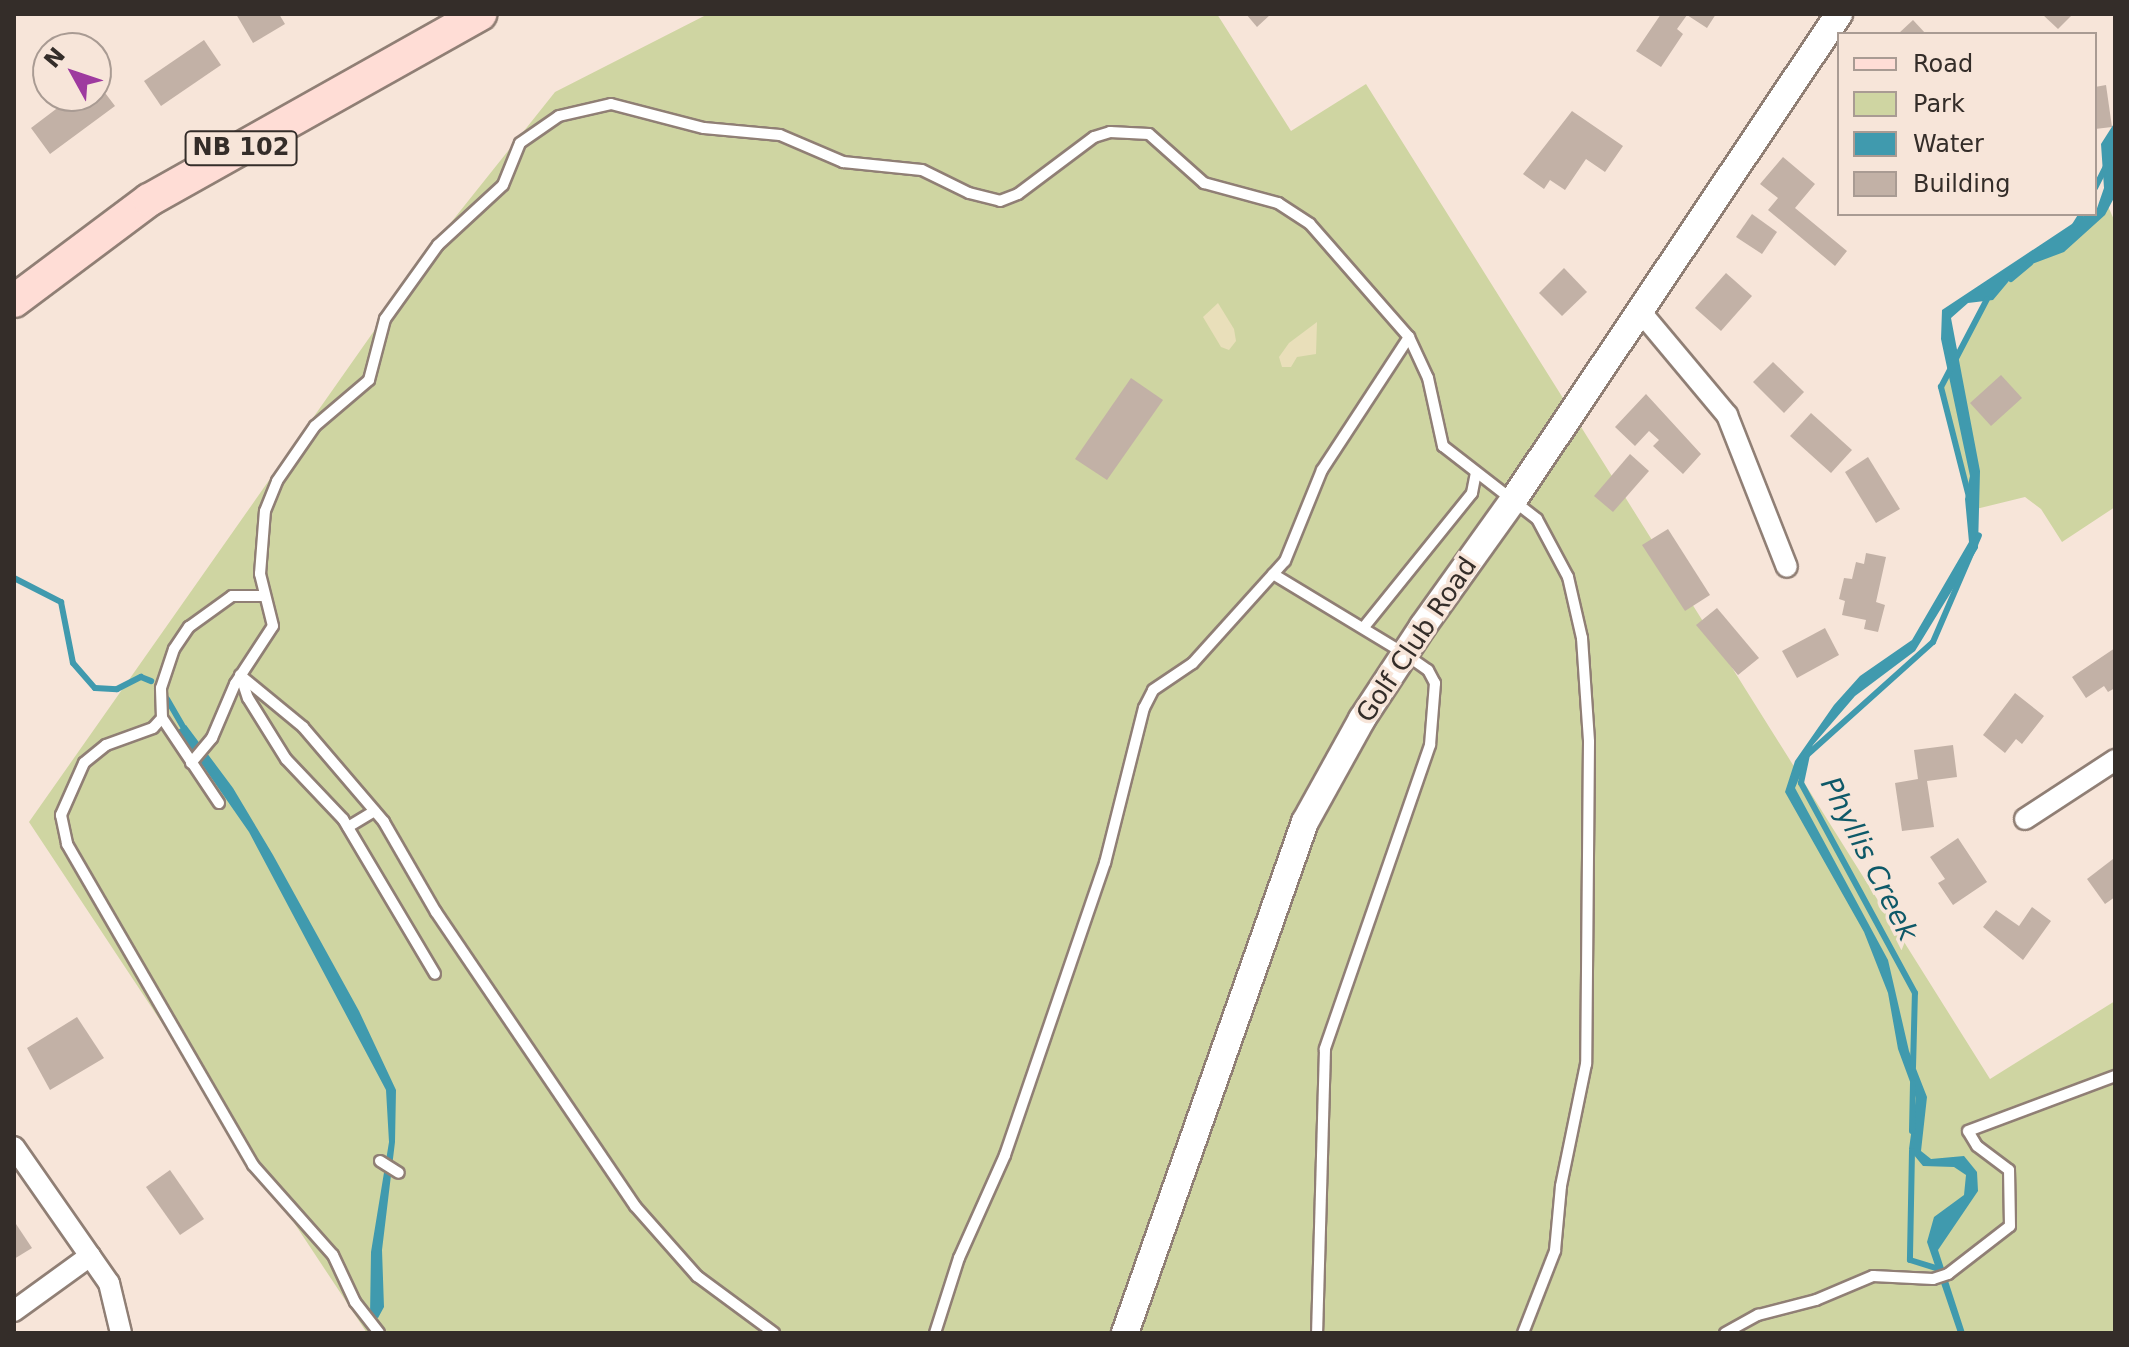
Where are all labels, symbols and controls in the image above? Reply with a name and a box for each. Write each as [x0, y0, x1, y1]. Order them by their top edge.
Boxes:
north arrow [32, 32, 112, 112]
legend [1837, 32, 2097, 216]
text: N [39, 42, 70, 73]
text: Road [1913, 50, 1973, 78]
text: Park [1913, 90, 1965, 118]
road number: NB 102 [183, 128, 299, 168]
text: Water [1913, 130, 1984, 158]
text: Building [1913, 170, 2010, 198]
street label: Golf Club Road [1350, 551, 1484, 729]
water label: Phyllis Creek [1813, 771, 1925, 947]

